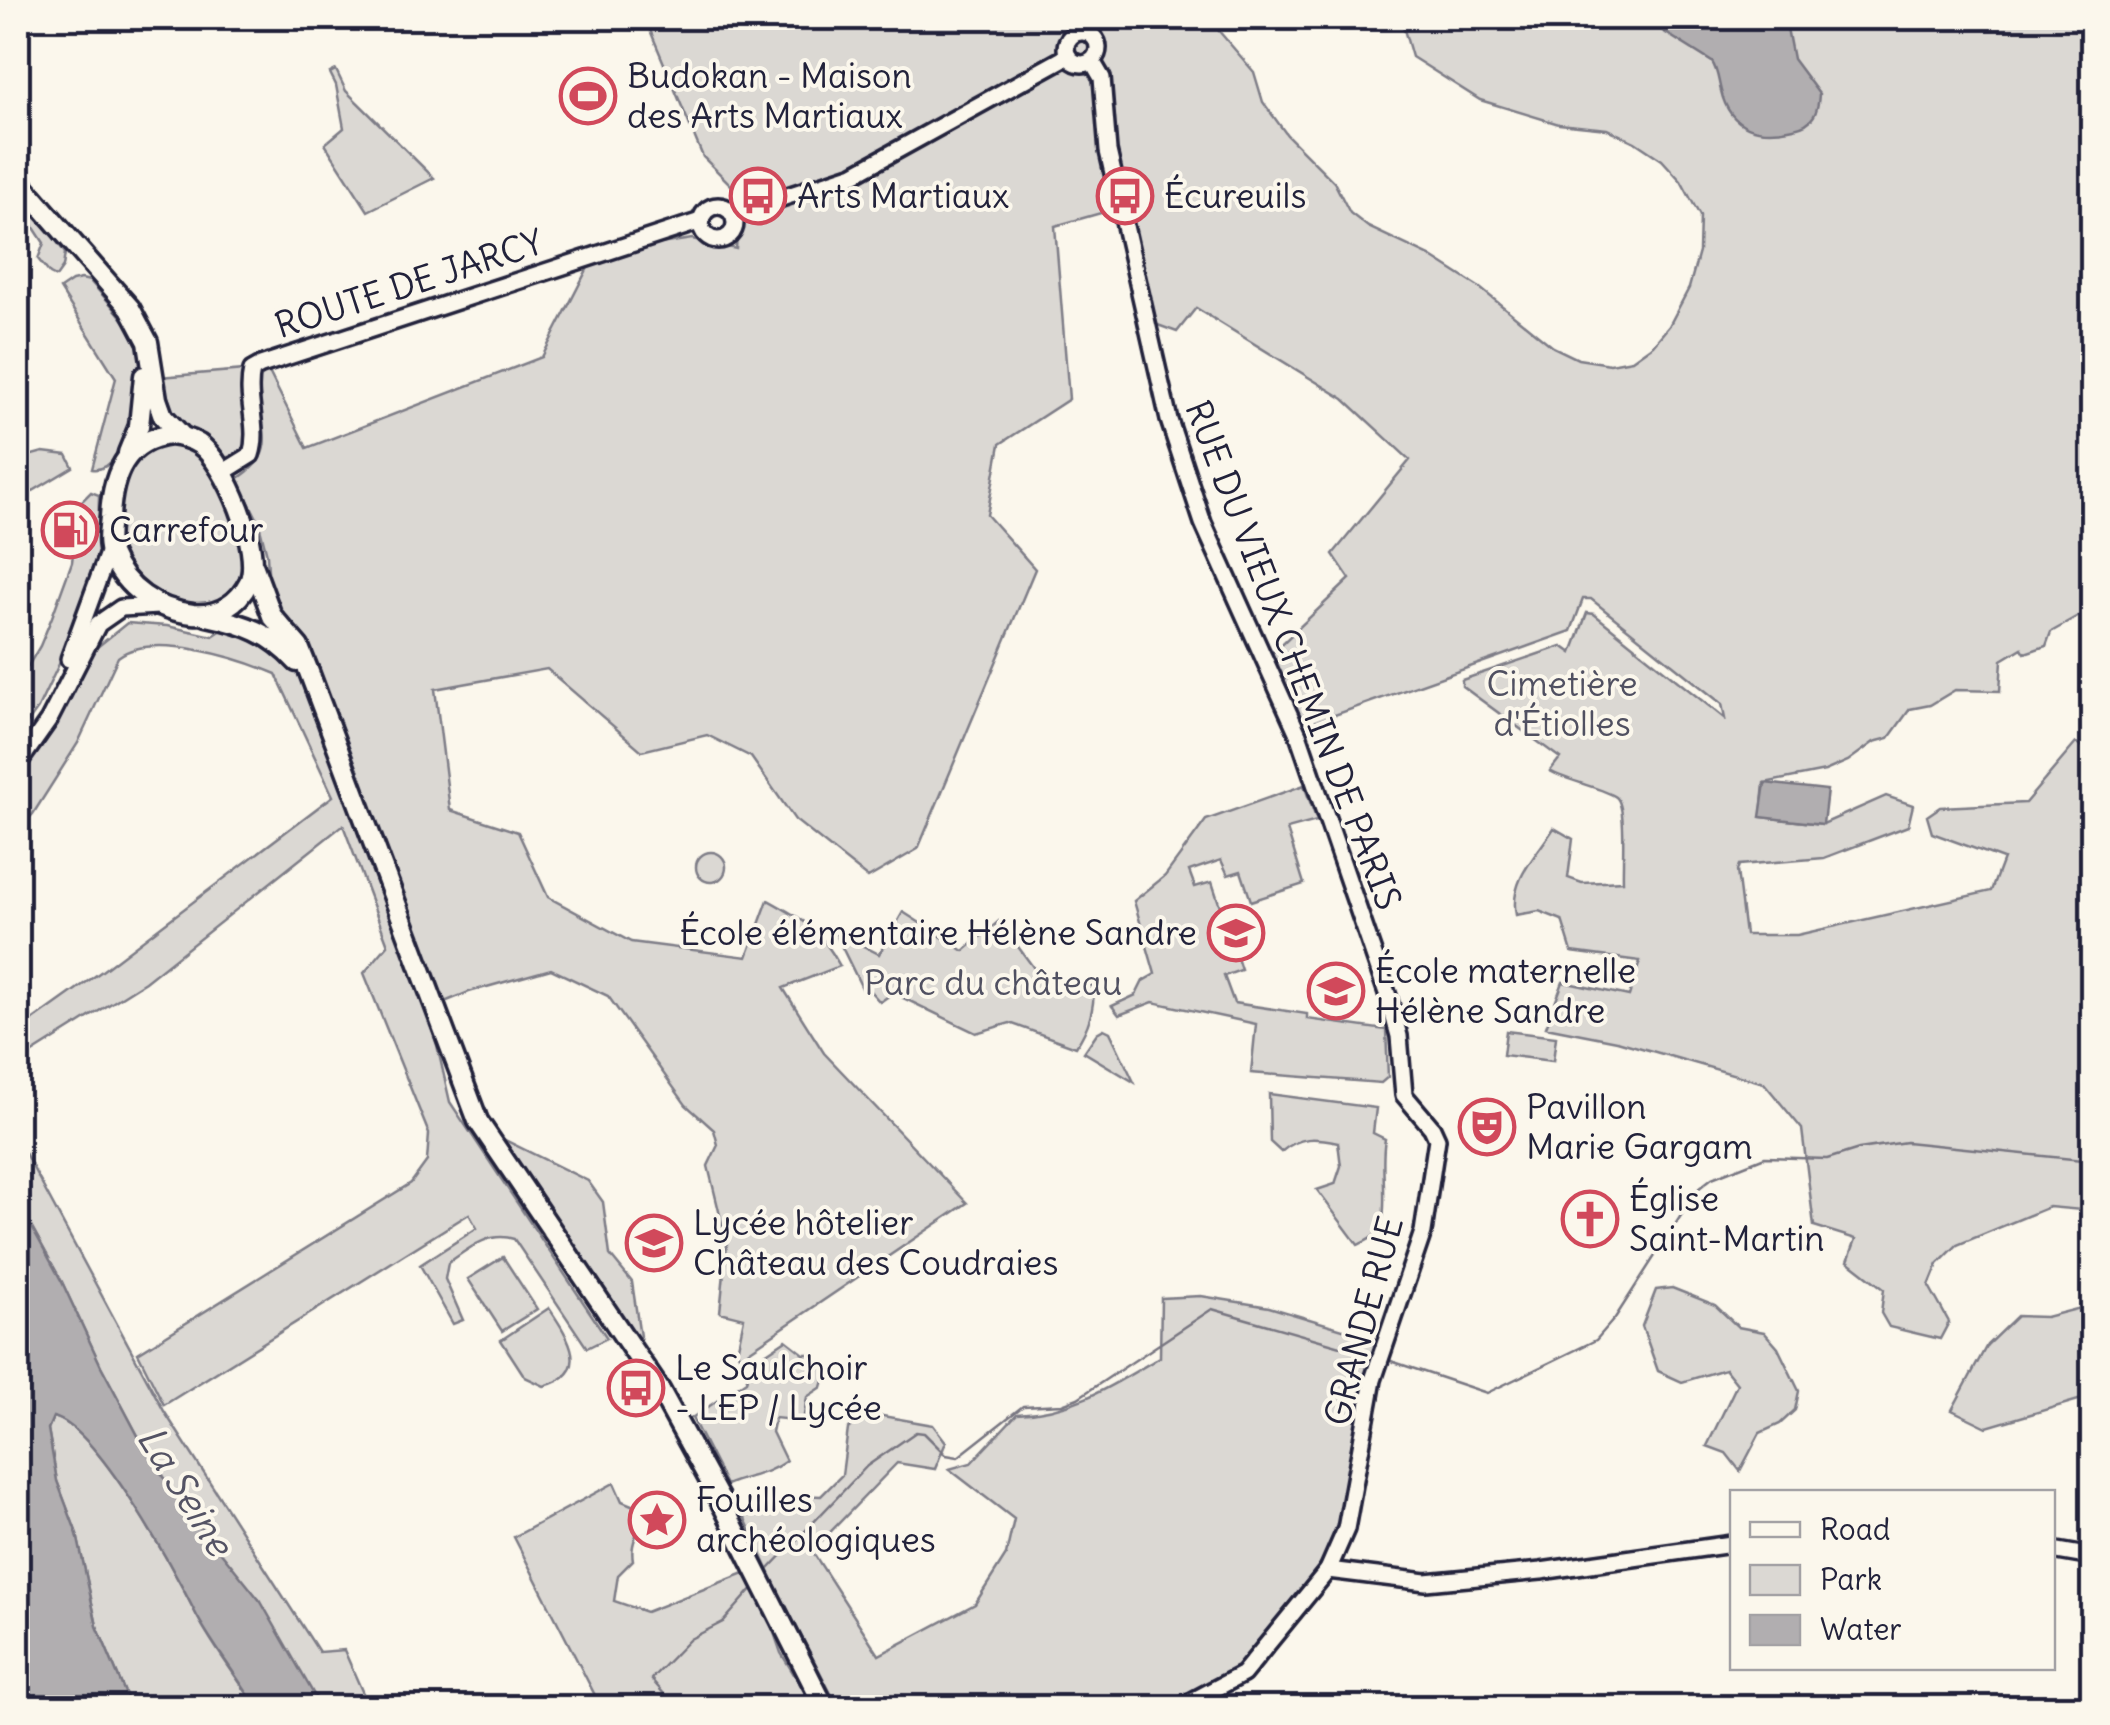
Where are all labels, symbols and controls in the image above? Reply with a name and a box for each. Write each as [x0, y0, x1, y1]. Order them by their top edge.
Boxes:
place label: Budokan - Maison des Arts Martiaux [627, 53, 912, 137]
sports icon: Budokan - Maison des Arts Martiaux [558, 66, 618, 126]
bus stop icon: Arts Martiaux [728, 166, 788, 226]
bus stop icon: Écureuils [1095, 166, 1155, 226]
place label: Arts Martiaux [797, 173, 1009, 217]
place label: Écureuils [1164, 173, 1306, 217]
street label: ROUTE DE JARCY [269, 219, 548, 347]
street label: RUE DU VIEUX CHEMIN DE PARIS [1176, 394, 1412, 915]
fuel station icon: Carrefour [40, 500, 100, 560]
place label: Carrefour [109, 507, 264, 551]
park label: Cimetière d'Étiolles [1486, 661, 1638, 745]
school or university icon: École élémentaire Hélène Sandre [1206, 903, 1266, 963]
place label: École élémentaire Hélène Sandre [679, 910, 1197, 954]
place label: École maternelle Hélène Sandre [1375, 948, 1636, 1032]
park label: Parc du château [864, 960, 1122, 1004]
school or university icon: École maternelle Hélène Sandre [1306, 961, 1366, 1021]
place label: Pavillon Marie Gargam [1526, 1084, 1753, 1168]
theatre icon: Pavillon Marie Gargam [1457, 1097, 1517, 1157]
place label: Église Saint-Martin [1629, 1176, 1825, 1260]
church icon: Église Saint-Martin [1560, 1189, 1620, 1249]
place label: Lycée hôtelier Château des Coudraies [693, 1200, 1058, 1284]
street label: GRANDE RUE [1314, 1211, 1412, 1430]
school or university icon: Lycée hôtelier Château des Coudraies [624, 1213, 684, 1273]
place label: Le Saulchoir - LEP / Lycée [675, 1345, 882, 1429]
bus stop icon: Le Saulchoir - LEP / Lycée [606, 1358, 666, 1418]
water label: La Seine [127, 1417, 245, 1566]
place label: Fouilles archéologiques [696, 1477, 936, 1561]
place icon: Fouilles archéologiques [627, 1490, 687, 1550]
legend [1730, 1490, 2055, 1670]
text: Road [1820, 1510, 1890, 1548]
text: Park [1820, 1560, 1882, 1598]
text: Water [1820, 1610, 1902, 1648]

